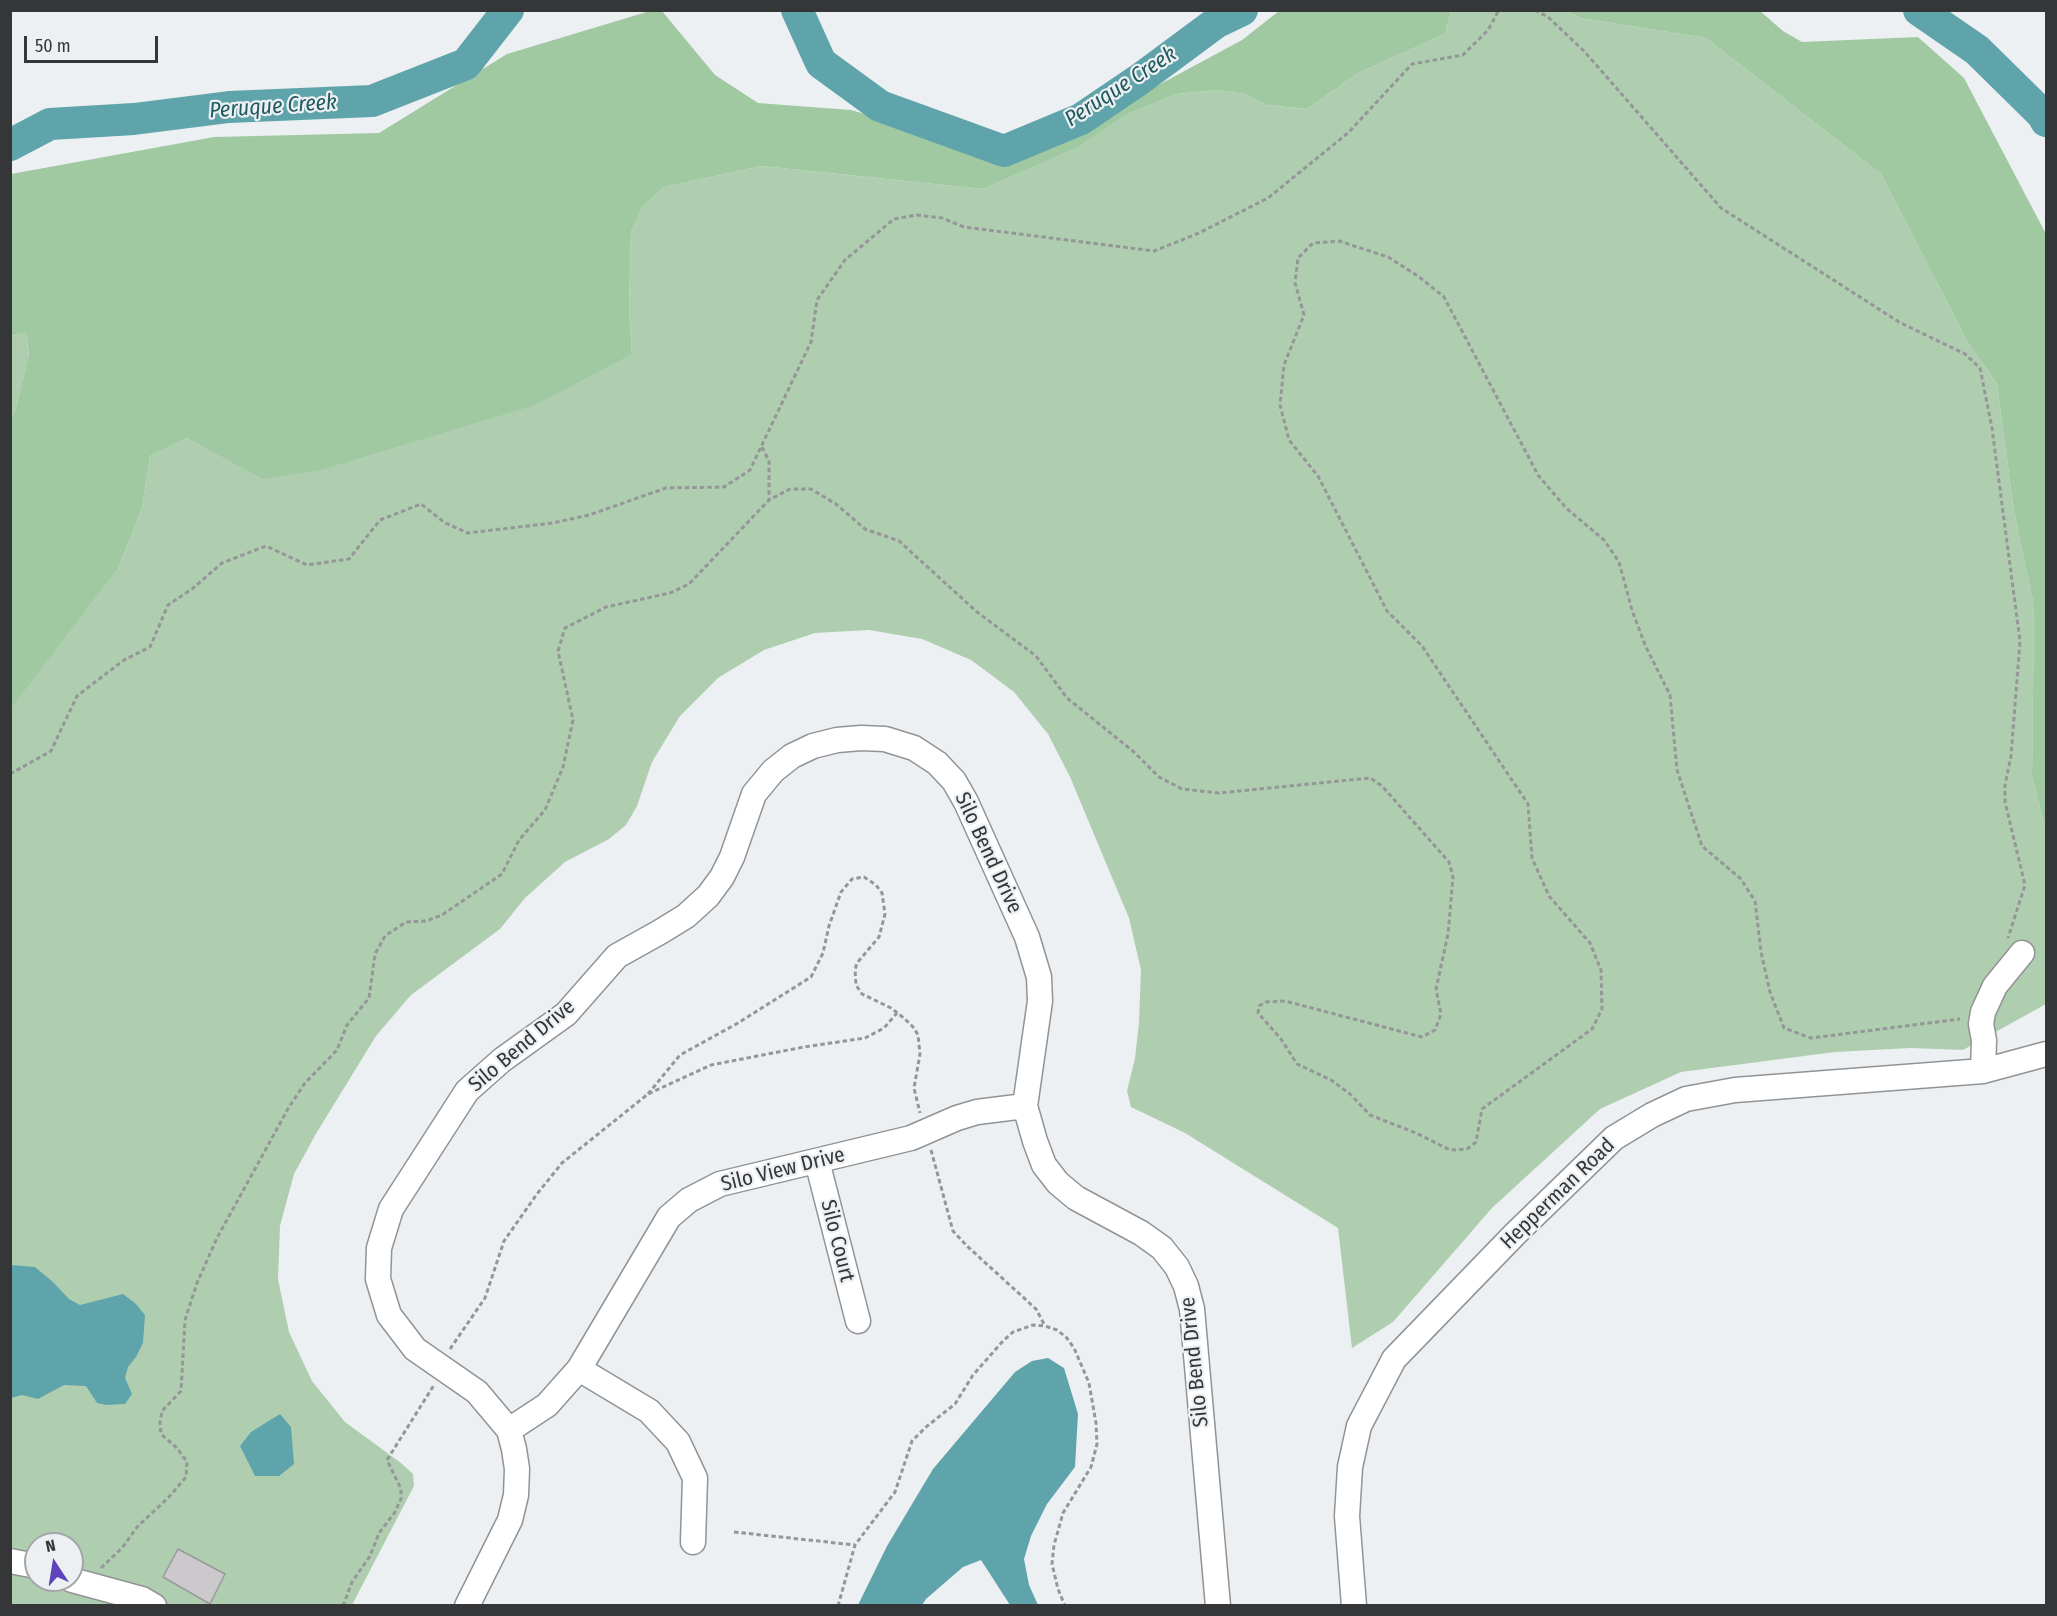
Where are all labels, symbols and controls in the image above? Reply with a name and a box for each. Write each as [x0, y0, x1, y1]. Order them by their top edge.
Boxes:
scale bar [27, 24, 160, 62]
text: 50 m [35, 35, 71, 57]
water label: Peruque Creek [1060, 41, 1182, 133]
water label: Peruque Creek [208, 89, 338, 125]
street label: Silo Bend Drive [949, 788, 1027, 918]
street label: Silo Bend Drive [464, 994, 580, 1098]
street label: Hepperman Road [1496, 1133, 1620, 1255]
street label: Silo View Drive [719, 1142, 847, 1198]
street label: Silo Court [815, 1197, 859, 1285]
street label: Silo Bend Drive [1176, 1296, 1214, 1428]
north arrow [24, 1532, 84, 1592]
text: N [44, 1536, 57, 1556]

